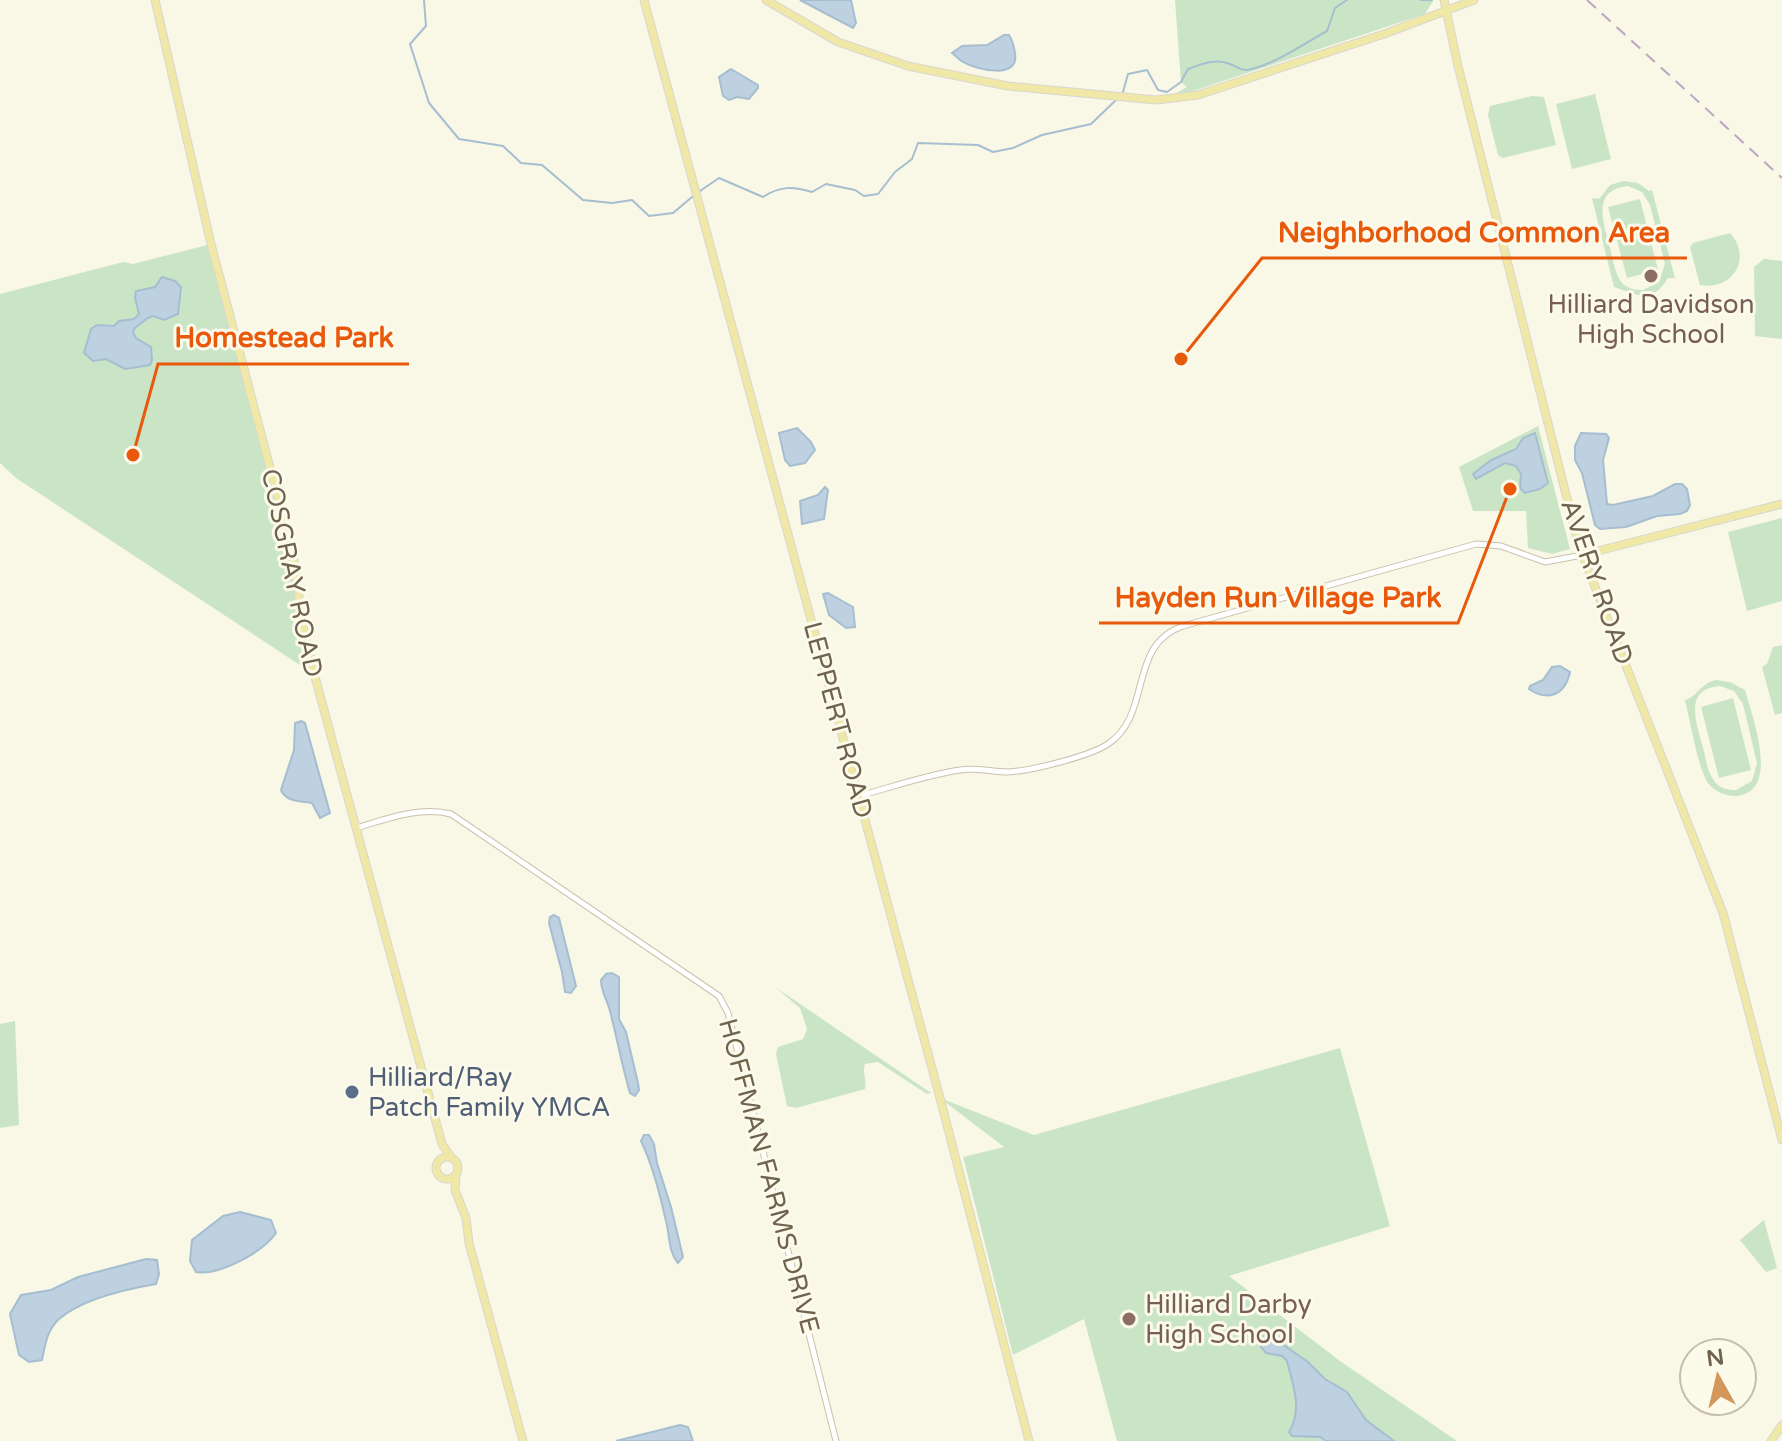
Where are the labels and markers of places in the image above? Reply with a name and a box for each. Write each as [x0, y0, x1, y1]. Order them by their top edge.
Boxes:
callout: Neighborhood Common Area [1262, 206, 1687, 258]
marker: Hilliard Davidson High School [1642, 267, 1660, 285]
place label: Hilliard Davidson High School [1547, 289, 1755, 350]
callout: Homestead Park [158, 312, 409, 364]
callout: Hayden Run Village Park [1099, 571, 1458, 623]
place label: Hilliard/Ray Patch Family YMCA [368, 1062, 610, 1123]
marker: Hilliard/Ray Patch Family YMCA [343, 1083, 361, 1101]
place label: Hilliard Darby High School [1145, 1289, 1312, 1350]
marker: Hilliard Darby High School [1120, 1310, 1138, 1328]

